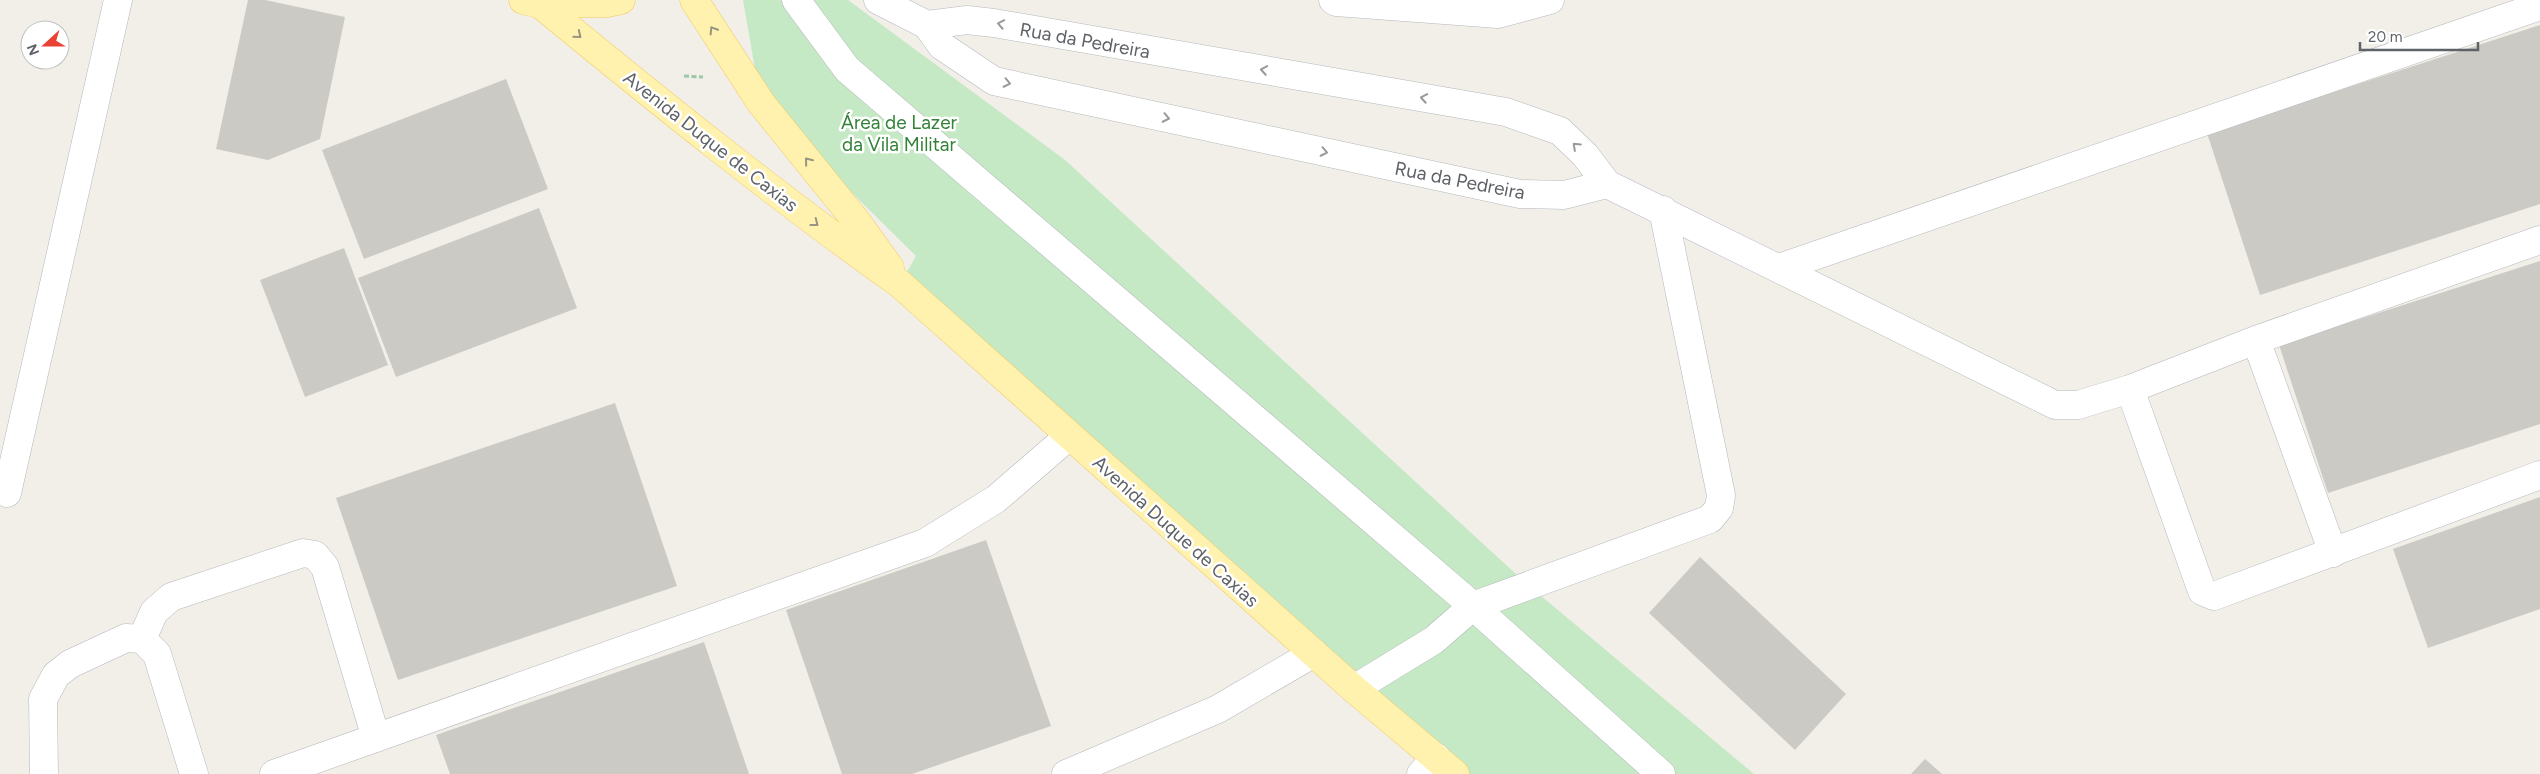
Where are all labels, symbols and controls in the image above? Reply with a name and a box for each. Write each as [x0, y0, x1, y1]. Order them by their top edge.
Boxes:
street label: Rua da Pedreira [1018, 18, 1152, 63]
north arrow [20, 20, 70, 70]
one-way arrow [996, 20, 1005, 30]
scale bar [2360, 20, 2478, 52]
one-way arrow [709, 26, 719, 35]
text: 20 m [2368, 28, 2402, 46]
one-way arrow [572, 30, 581, 38]
text: N [23, 41, 43, 58]
street label: Avenida Duque de Caxias [619, 66, 803, 217]
one-way arrow [1260, 66, 1268, 76]
one-way arrow [1002, 78, 1011, 88]
one-way arrow [1420, 93, 1429, 103]
park label: Área de Lazer da Vila Militar [841, 111, 958, 156]
one-way arrow [1161, 112, 1170, 123]
one-way arrow [1573, 143, 1582, 152]
one-way arrow [1320, 146, 1329, 157]
street label: Rua da Pedreira [1393, 157, 1527, 204]
one-way arrow [805, 158, 813, 167]
one-way arrow [810, 217, 819, 226]
street label: Avenida Duque de Caxias [1088, 451, 1263, 612]

